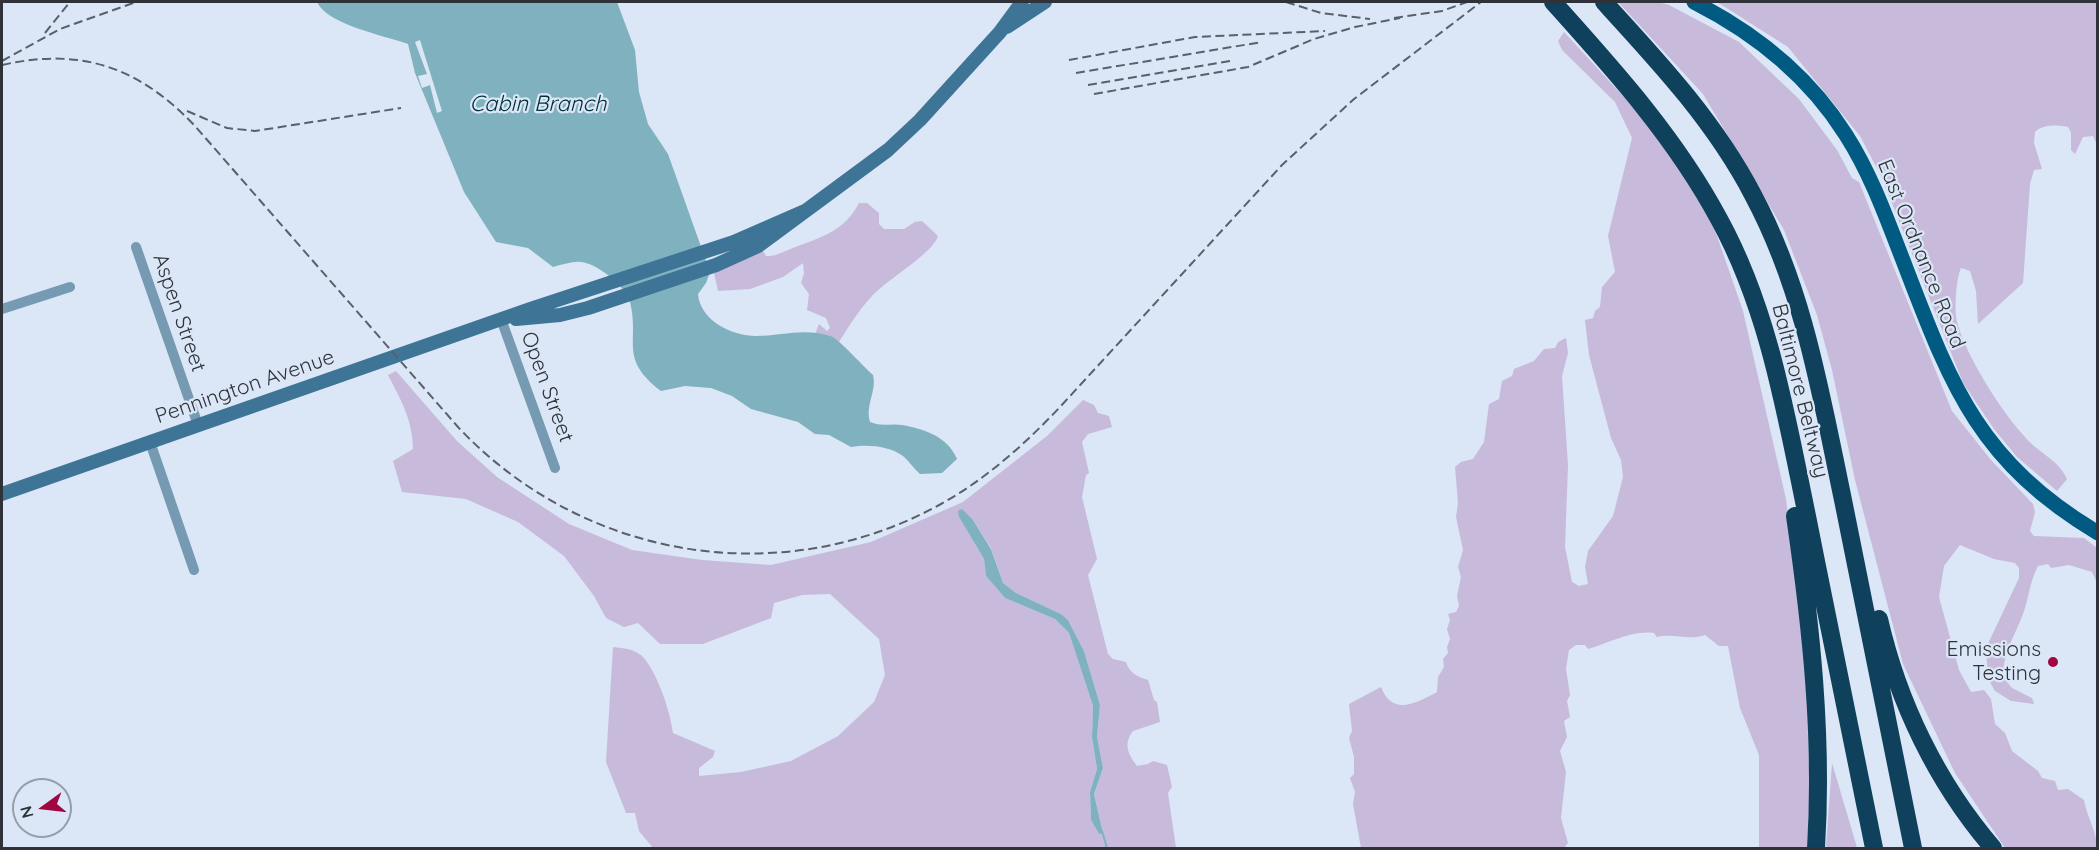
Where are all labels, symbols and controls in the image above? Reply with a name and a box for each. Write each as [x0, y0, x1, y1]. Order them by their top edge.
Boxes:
water label: Cabin Branch [470, 91, 606, 117]
street label: East Ordnance Road [1872, 156, 1970, 352]
street label: Aspen Street [147, 251, 211, 375]
street label: Baltimore Beltway [1766, 301, 1834, 481]
street label: Open Street [515, 328, 579, 446]
street label: Pennington Avenue [152, 345, 338, 429]
place label: Emissions Testing [1947, 637, 2041, 687]
marker: Emissions Testing [2046, 655, 2060, 669]
north arrow [12, 778, 72, 838]
text: N [15, 804, 38, 820]

